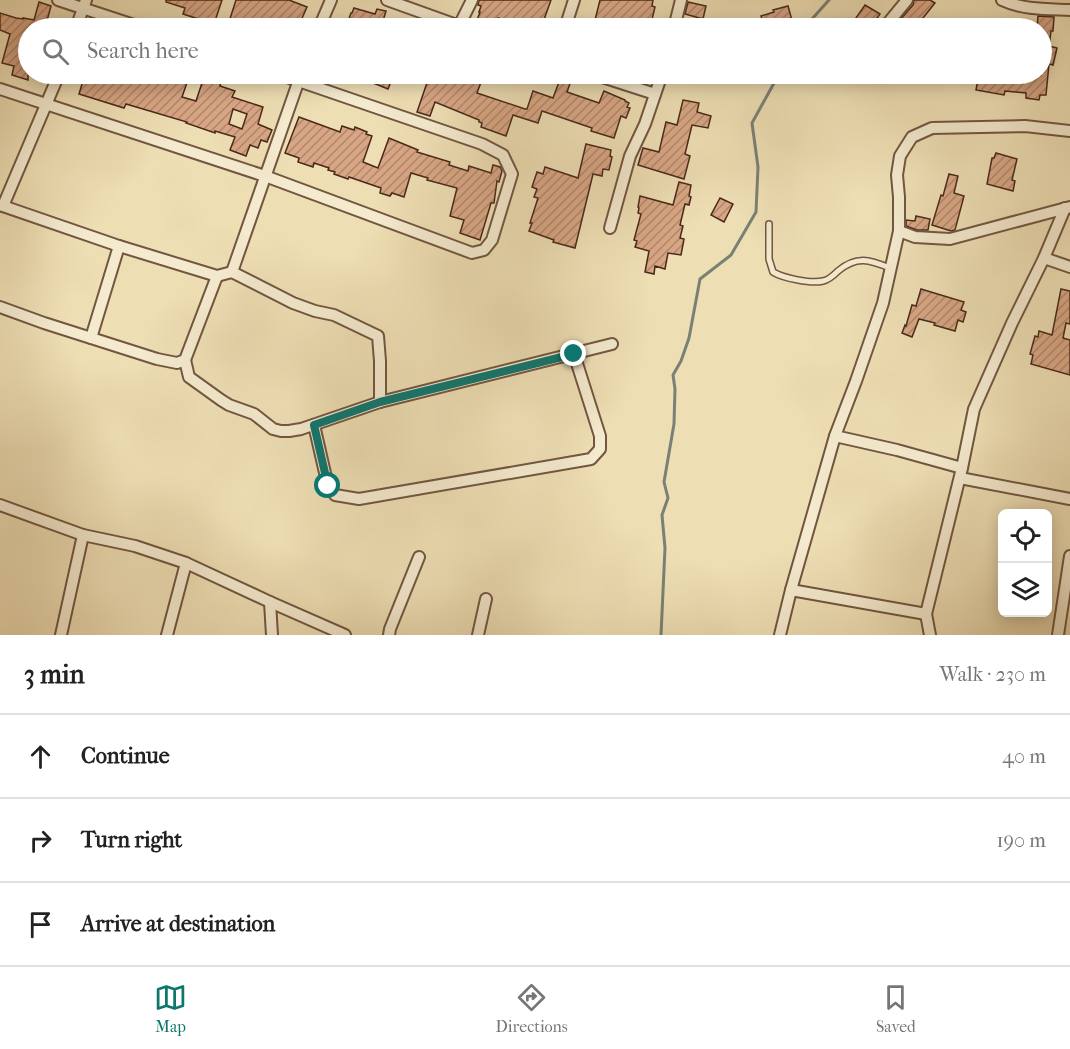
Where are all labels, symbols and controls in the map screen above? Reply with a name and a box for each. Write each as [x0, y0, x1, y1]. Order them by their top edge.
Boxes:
search box [18, 18, 1052, 84]
icon: search [39, 35, 72, 68]
text: Search here [87, 38, 199, 64]
route end [560, 340, 586, 366]
route start [314, 472, 340, 498]
map controls [998, 509, 1052, 617]
button: locate [998, 509, 1052, 563]
button: layers [998, 563, 1052, 617]
text: 3 min [24, 659, 85, 690]
text: Walk · 230 m [940, 663, 1046, 686]
icon: ahead [24, 740, 57, 773]
text: Continue [81, 743, 170, 769]
text: 40 m [1002, 745, 1046, 768]
icon: right [24, 824, 57, 857]
text: Turn right [81, 827, 182, 853]
text: 190 m [996, 829, 1046, 852]
icon: arrive [24, 908, 57, 941]
text: Arrive at destination [81, 911, 275, 937]
tab: Map [154, 981, 187, 1036]
tab: Directions [496, 981, 568, 1036]
tab: Saved [876, 981, 916, 1036]

